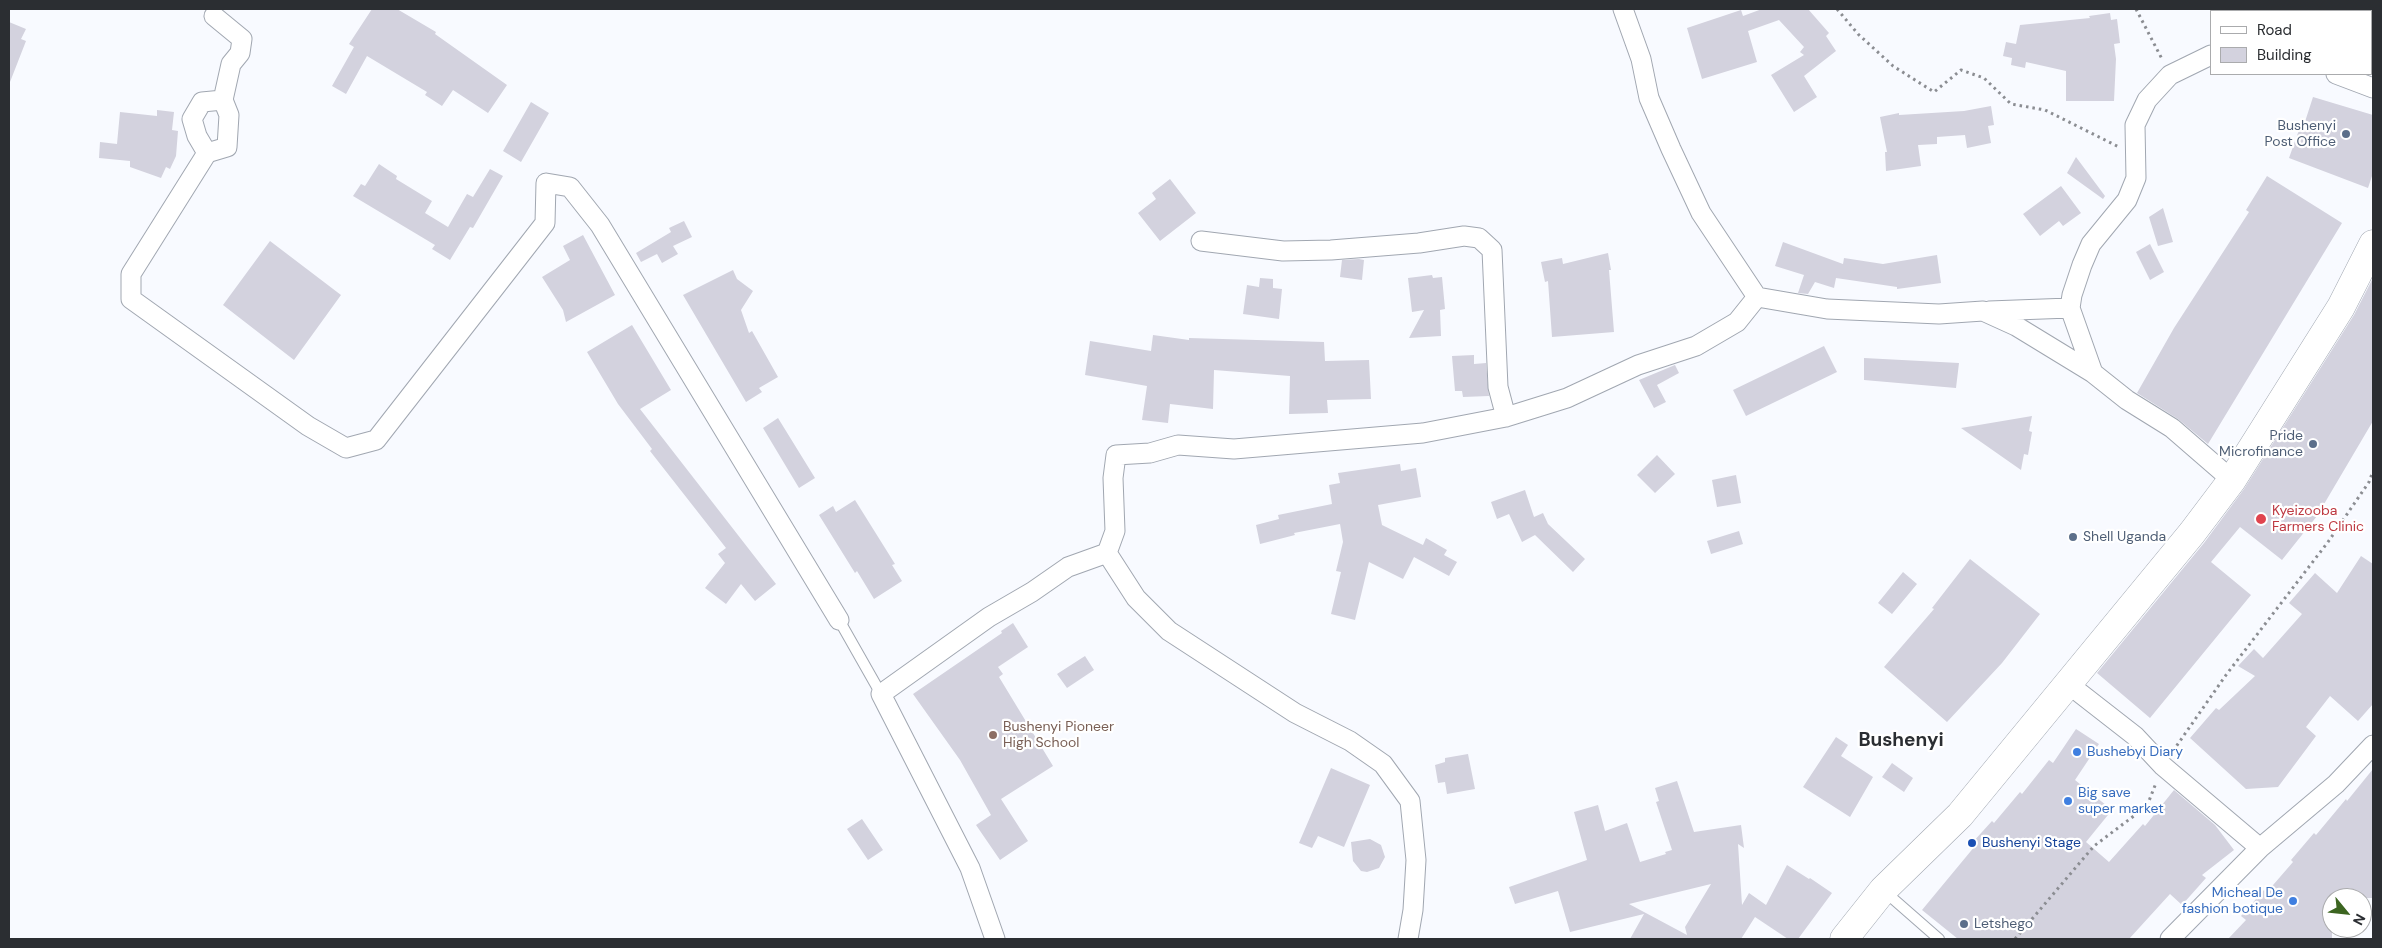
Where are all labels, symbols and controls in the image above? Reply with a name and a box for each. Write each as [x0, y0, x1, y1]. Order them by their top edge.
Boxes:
legend [2210, 10, 2372, 75]
text: Road [2257, 20, 2292, 40]
text: Building [2257, 45, 2312, 65]
place label: Bushenyi Post Office [2265, 118, 2336, 150]
marker: Bushenyi Post Office [2340, 128, 2352, 140]
place label: Pride Microfinance [2219, 428, 2303, 461]
marker: Pride Microfinance [2307, 438, 2319, 450]
place label: Kyeizooba Farmers Clinic [2272, 503, 2364, 536]
marker: Kyeizooba Farmers Clinic [2254, 512, 2268, 526]
place label: Shell Uganda [2083, 529, 2166, 545]
marker: Shell Uganda [2067, 531, 2079, 543]
place label: Bushenyi Pioneer High School [1003, 719, 1114, 752]
marker: Bushenyi Pioneer High School [987, 729, 999, 741]
district label: Bushenyi [1858, 730, 1944, 752]
place label: Bushebyi Diary [2087, 744, 2183, 760]
marker: Bushebyi Diary [2071, 746, 2083, 758]
place label: Big save super market [2078, 785, 2164, 818]
marker: Big save super market [2062, 795, 2074, 807]
place label: Bushenyi Stage [1982, 835, 2081, 851]
marker: Bushenyi Stage [1966, 837, 1978, 849]
place label: Micheal De fashion botique [2182, 885, 2283, 918]
north arrow [2322, 888, 2372, 938]
marker: Micheal De fashion botique [2287, 895, 2299, 907]
text: N [2349, 911, 2370, 928]
place label: Letshego [1974, 916, 2033, 932]
marker: Letshego [1958, 918, 1970, 930]

